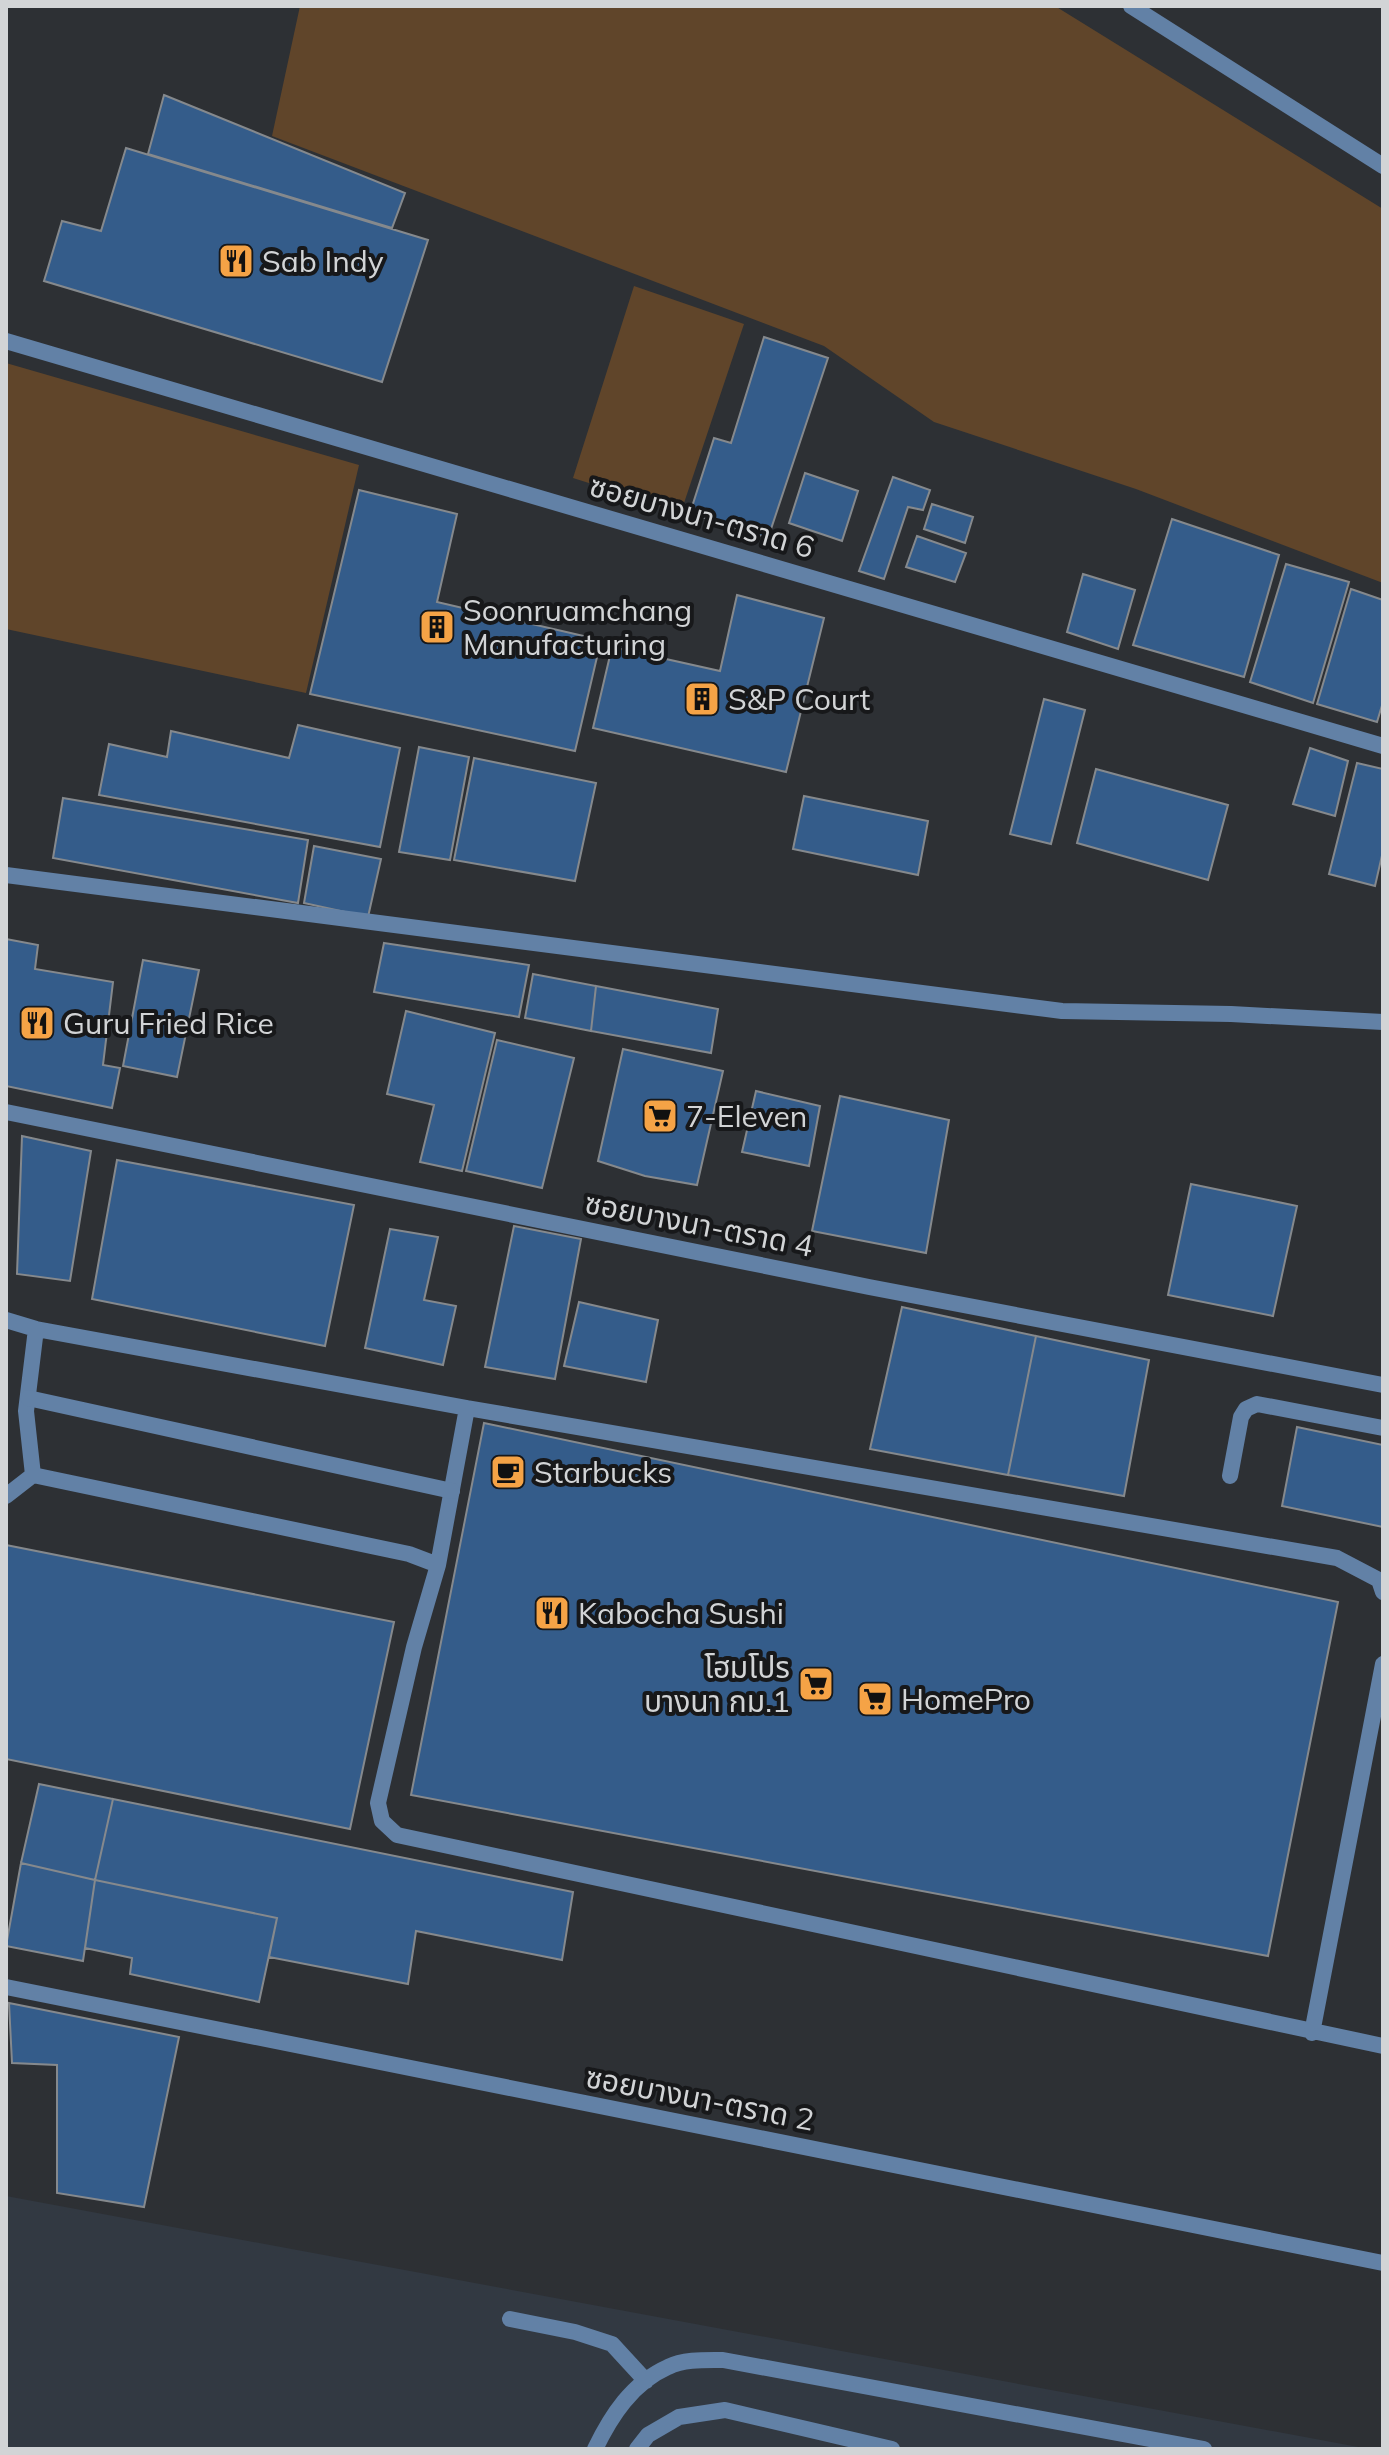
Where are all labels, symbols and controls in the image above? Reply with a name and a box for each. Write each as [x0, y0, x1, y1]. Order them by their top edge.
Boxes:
restaurant icon: Sab Indy [217, 242, 255, 280]
place label: Sab Indy [262, 242, 384, 280]
street label: ซอยบางนา-ตราด 6 [585, 466, 819, 566]
place label: Soonruamchang Manufacturing [463, 591, 692, 663]
building icon: Soonruamchang Manufacturing [418, 608, 456, 646]
building icon: S&P Court [683, 680, 721, 718]
place label: S&P Court [728, 680, 870, 718]
restaurant icon: Guru Fried Rice [18, 1004, 56, 1042]
place label: Guru Fried Rice [63, 1004, 274, 1042]
supermarket icon: 7-Eleven [641, 1097, 679, 1135]
place label: 7-Eleven [686, 1097, 807, 1135]
street label: ซอยบางนา-ตราด 4 [582, 1183, 816, 1265]
cafe icon: Starbucks [489, 1453, 527, 1491]
place label: Starbucks [534, 1453, 672, 1491]
restaurant icon: Kabocha Sushi [533, 1594, 571, 1632]
place label: Kabocha Sushi [578, 1594, 784, 1632]
place label: โฮมโปร บางนา กม.1 [644, 1648, 790, 1720]
supermarket icon: โฮมโปร บางนา กม.1 [797, 1665, 835, 1703]
supermarket icon: HomePro [856, 1680, 894, 1718]
place label: HomePro [901, 1680, 1031, 1718]
street label: ซอยบางนา-ตราด 2 [583, 2057, 817, 2139]

